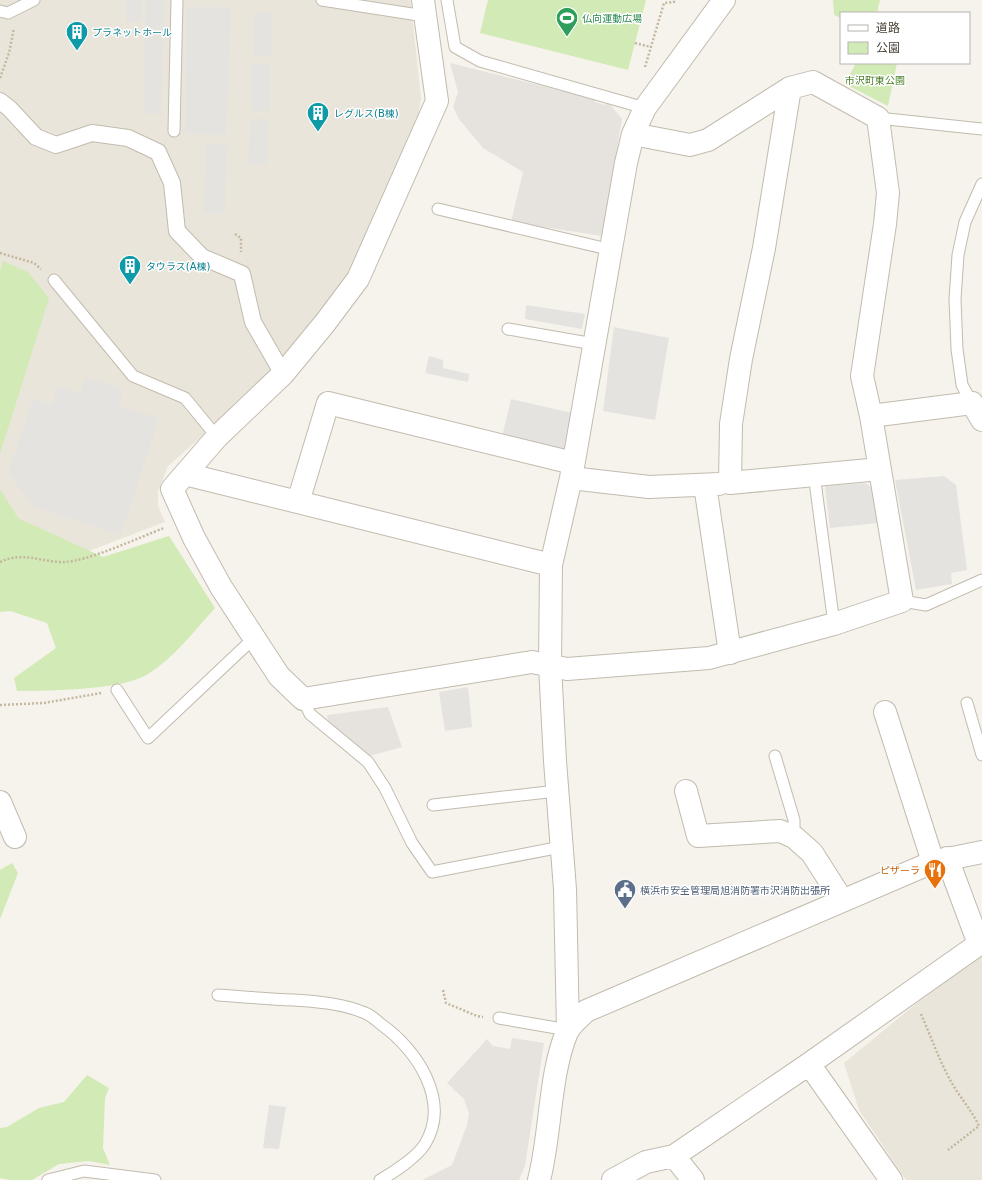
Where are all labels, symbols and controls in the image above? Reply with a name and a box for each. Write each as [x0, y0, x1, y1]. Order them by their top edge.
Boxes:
sports icon: 仏向運動広場 [554, 5, 580, 38]
legend [840, 12, 970, 64]
place label: 仏向運動広場 [582, 13, 642, 24]
building icon: プラネットホール [64, 19, 90, 52]
text: 道路 [876, 21, 900, 35]
place label: プラネットホール [92, 27, 172, 38]
text: 公園 [876, 41, 900, 55]
park label: 市沢町東公園 [845, 75, 905, 86]
building icon: レグルス(B棟) [305, 100, 331, 133]
place label: レグルス(B棟) [334, 108, 399, 119]
building icon: タウラス(A棟) [117, 253, 143, 286]
place label: タウラス(A棟) [146, 261, 211, 272]
restaurant icon: ピザーラ [922, 857, 948, 890]
place label: ピザーラ [880, 865, 920, 876]
public building icon: 横浜市安全管理局旭消防署市沢消防出張所 [612, 877, 638, 910]
place label: 横浜市安全管理局旭消防署市沢消防出張所 [640, 885, 830, 896]

